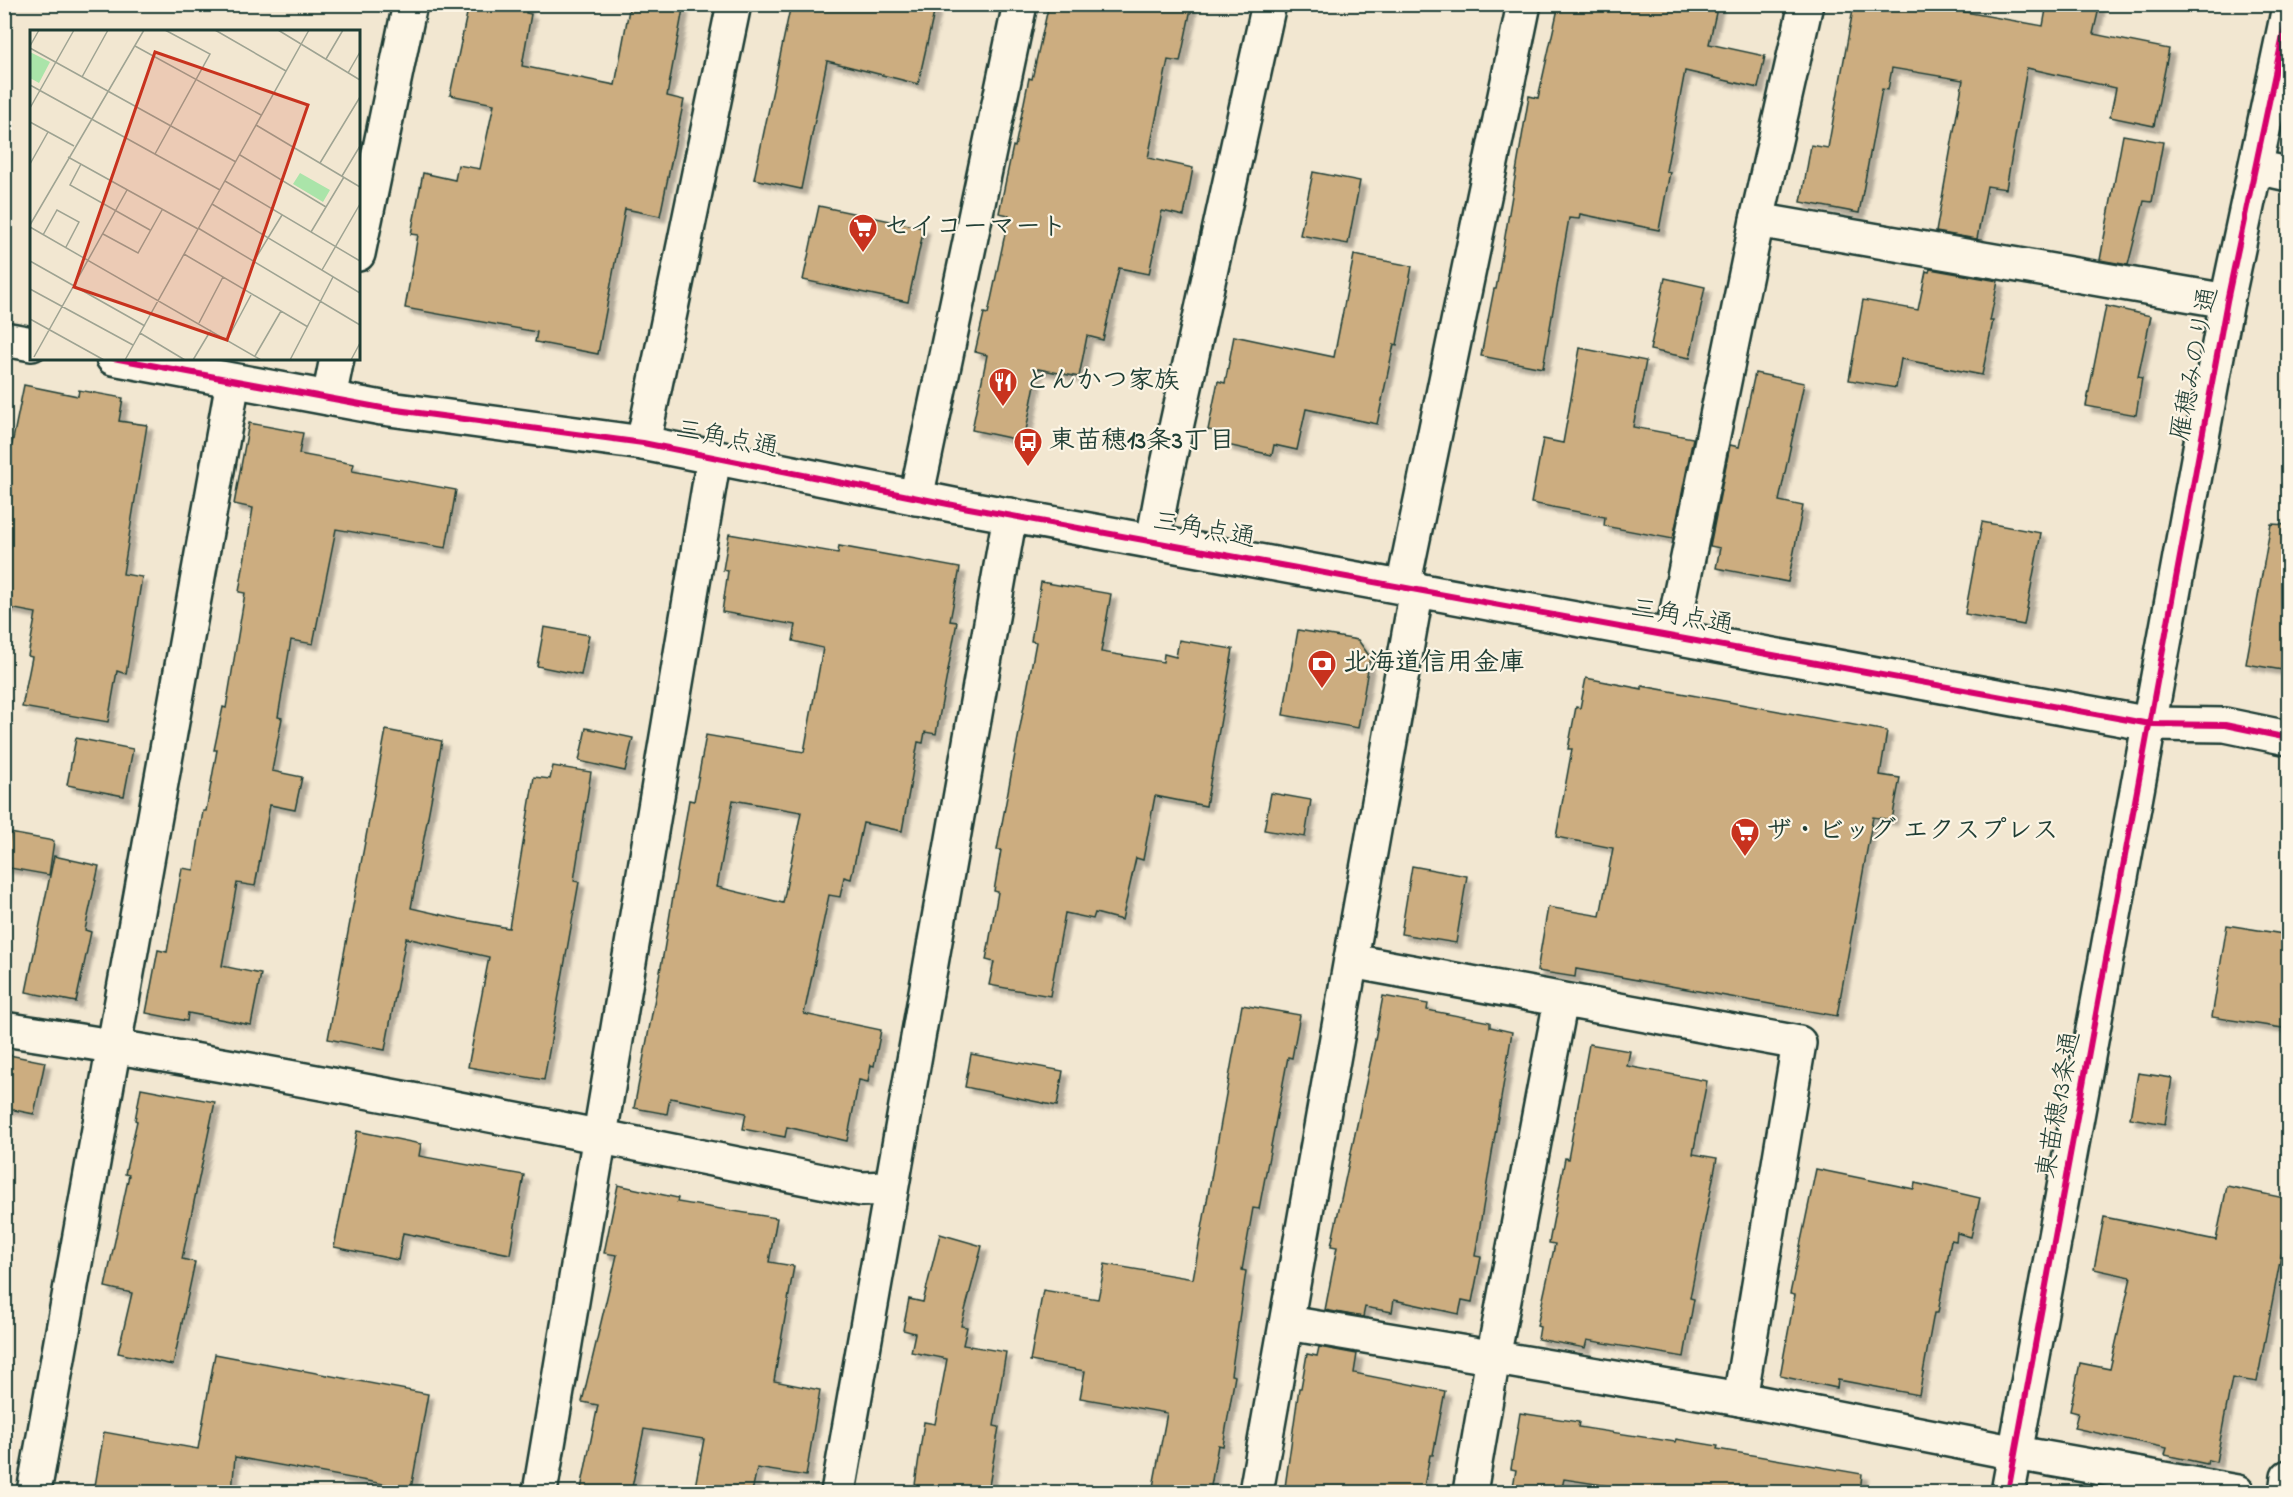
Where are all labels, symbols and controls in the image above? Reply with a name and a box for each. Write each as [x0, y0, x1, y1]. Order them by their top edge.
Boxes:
inset map [30, 30, 360, 360]
place label: セイコーマート [884, 209, 1067, 247]
supermarket icon: セイコーマート [847, 212, 879, 254]
street label: 雁穂みのり通 [2162, 284, 2230, 444]
place label: とんかつ家族 [1024, 363, 1180, 401]
restaurant icon: とんかつ家族 [987, 366, 1019, 408]
street label: 三角点通 [672, 411, 782, 469]
place label: 東苗穂13条3丁目 [1049, 423, 1235, 461]
bus stop icon: 東苗穂13条3丁目 [1012, 426, 1044, 468]
street label: 三角点通 [1149, 503, 1259, 559]
street label: 三角点通 [1627, 590, 1737, 646]
place label: 北海道信用金庫 [1343, 645, 1525, 683]
bank icon: 北海道信用金庫 [1306, 648, 1338, 690]
place label: ザ・ビッグ エクスプレス [1766, 813, 2059, 851]
supermarket icon: ザ・ビッグ エクスプレス [1729, 816, 1761, 858]
street label: 東苗穂13条通 [2028, 1028, 2092, 1182]

